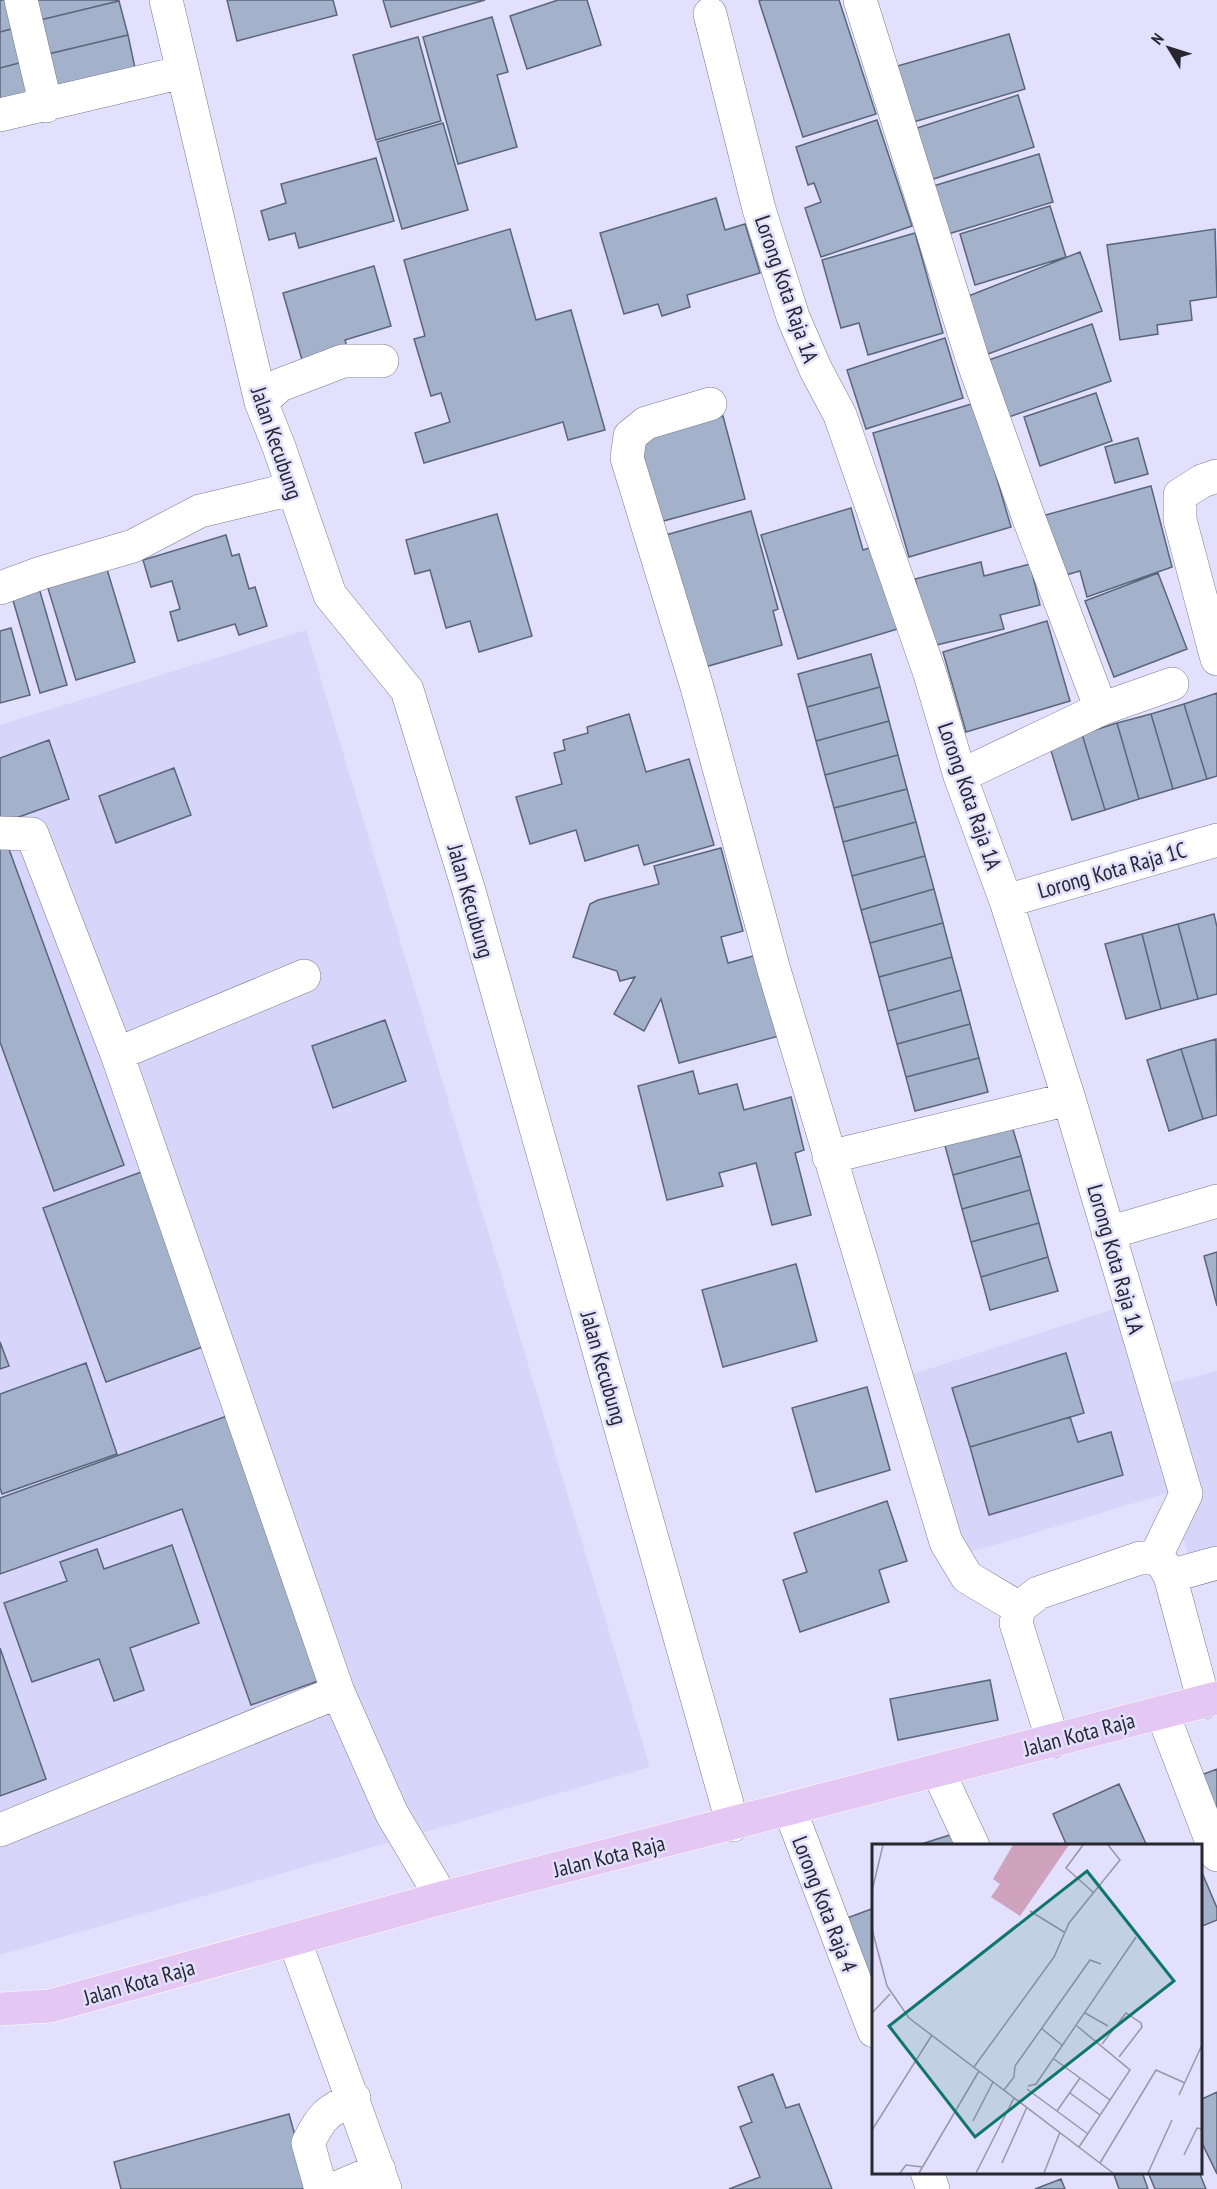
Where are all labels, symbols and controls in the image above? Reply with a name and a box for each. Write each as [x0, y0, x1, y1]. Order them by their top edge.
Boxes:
north arrow [1139, 18, 1199, 78]
text: N [1147, 29, 1168, 48]
street label: Lorong Kota Raja 1A [749, 212, 825, 367]
street label: Jalan Kecubung [244, 382, 309, 503]
street label: Lorong Kota Raja 1A [932, 719, 1008, 874]
street label: Lorong Kota Raja 1C [1034, 835, 1190, 905]
street label: Jalan Kecubung [441, 840, 501, 961]
street label: Lorong Kota Raja 1A [1081, 1181, 1151, 1337]
street label: Jalan Kecubung [574, 1307, 634, 1428]
street label: Jalan Kota Raja [1019, 1706, 1138, 1763]
street label: Jalan Kota Raja [549, 1829, 668, 1884]
street label: Lorong Kota Raja 4 [786, 1832, 864, 1976]
inset map [872, 1844, 1202, 2174]
street label: Jalan Kota Raja [79, 1953, 198, 2011]

